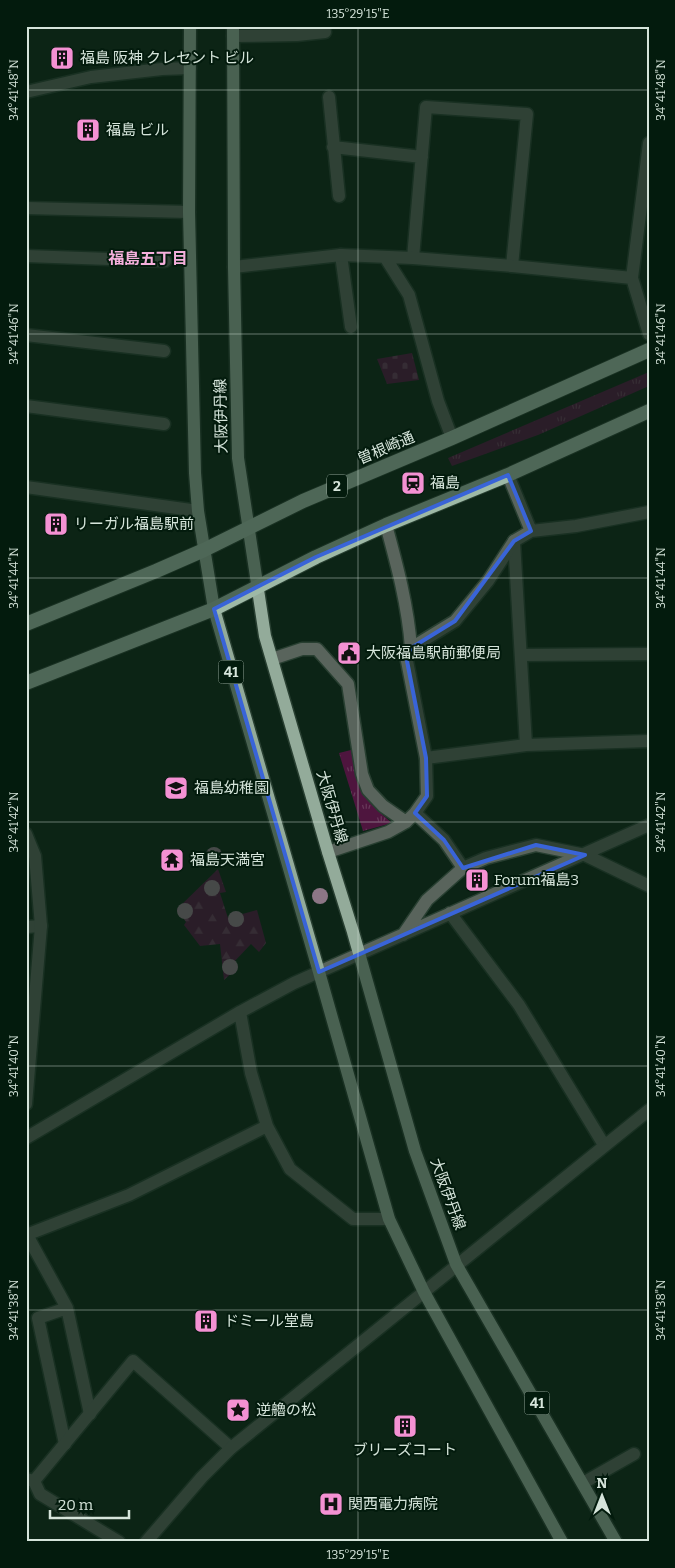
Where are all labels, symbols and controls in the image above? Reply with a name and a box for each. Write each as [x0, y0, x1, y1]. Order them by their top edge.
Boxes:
text: 135°29'15"E [327, 7, 389, 21]
building icon: 福島 阪神 クレセント ビル [49, 45, 75, 71]
place label: 福島 阪神 クレセント ビル [80, 49, 254, 67]
text: 34°41'48"N [7, 59, 21, 121]
text: 34°41'48"N [654, 59, 668, 121]
building icon: 福島 ビル [75, 117, 101, 143]
place label: 福島 ビル [106, 121, 169, 139]
district label: 福島五丁目 [108, 249, 188, 268]
text: 34°41'46"N [7, 303, 21, 365]
text: 34°41'46"N [654, 303, 668, 365]
street label: 大阪伊丹線 [211, 378, 231, 454]
street label: 曽根崎通 [355, 428, 417, 468]
station icon: 福島 [400, 470, 426, 496]
road number: 2 [327, 474, 347, 498]
place label: 福島 [430, 474, 460, 492]
building icon: リーガル福島駅前 [43, 511, 69, 537]
place label: リーガル福島駅前 [74, 515, 194, 533]
text: 34°41'44"N [7, 547, 21, 609]
text: 34°41'44"N [654, 547, 668, 609]
public building icon: 大阪福島駅前郵便局 [336, 640, 362, 666]
place label: 大阪福島駅前郵便局 [366, 644, 501, 662]
road number: 41 [218, 660, 244, 684]
street label: 大阪伊丹線 [313, 768, 351, 846]
school or university icon: 福島幼稚園 [163, 775, 189, 801]
place label: 福島幼稚園 [194, 779, 269, 797]
text: 34°41'42"N [7, 791, 21, 853]
text: 34°41'42"N [654, 791, 668, 853]
temple icon: 福島天満宮 [159, 847, 185, 873]
place label: 福島天満宮 [190, 851, 265, 869]
building icon: Forum福島3 [464, 867, 490, 893]
place label: Forum福島3 [494, 871, 579, 889]
text: 34°41'40"N [7, 1034, 21, 1097]
text: 34°41'40"N [654, 1034, 668, 1097]
street label: 大阪伊丹線 [427, 1156, 469, 1232]
text: 34°41'38"N [7, 1279, 21, 1341]
text: 34°41'38"N [654, 1279, 668, 1341]
building icon: ドミール堂島 [193, 1308, 219, 1334]
place label: ドミール堂島 [224, 1312, 314, 1330]
road number: 41 [524, 1392, 550, 1415]
place icon: 逆艪の松 [225, 1397, 251, 1423]
place label: 逆艪の松 [256, 1401, 316, 1419]
building icon: ブリーズコート [392, 1413, 418, 1439]
place label: ブリーズコート [353, 1441, 457, 1459]
north arrow [578, 1470, 628, 1520]
text: N [597, 1475, 608, 1492]
scale bar [50, 1488, 129, 1520]
hospital icon: 関西電力病院 [318, 1491, 344, 1517]
place label: 関西電力病院 [348, 1495, 438, 1513]
text: 20 m [58, 1496, 94, 1514]
text: 135°29'15"E [327, 1548, 389, 1562]

